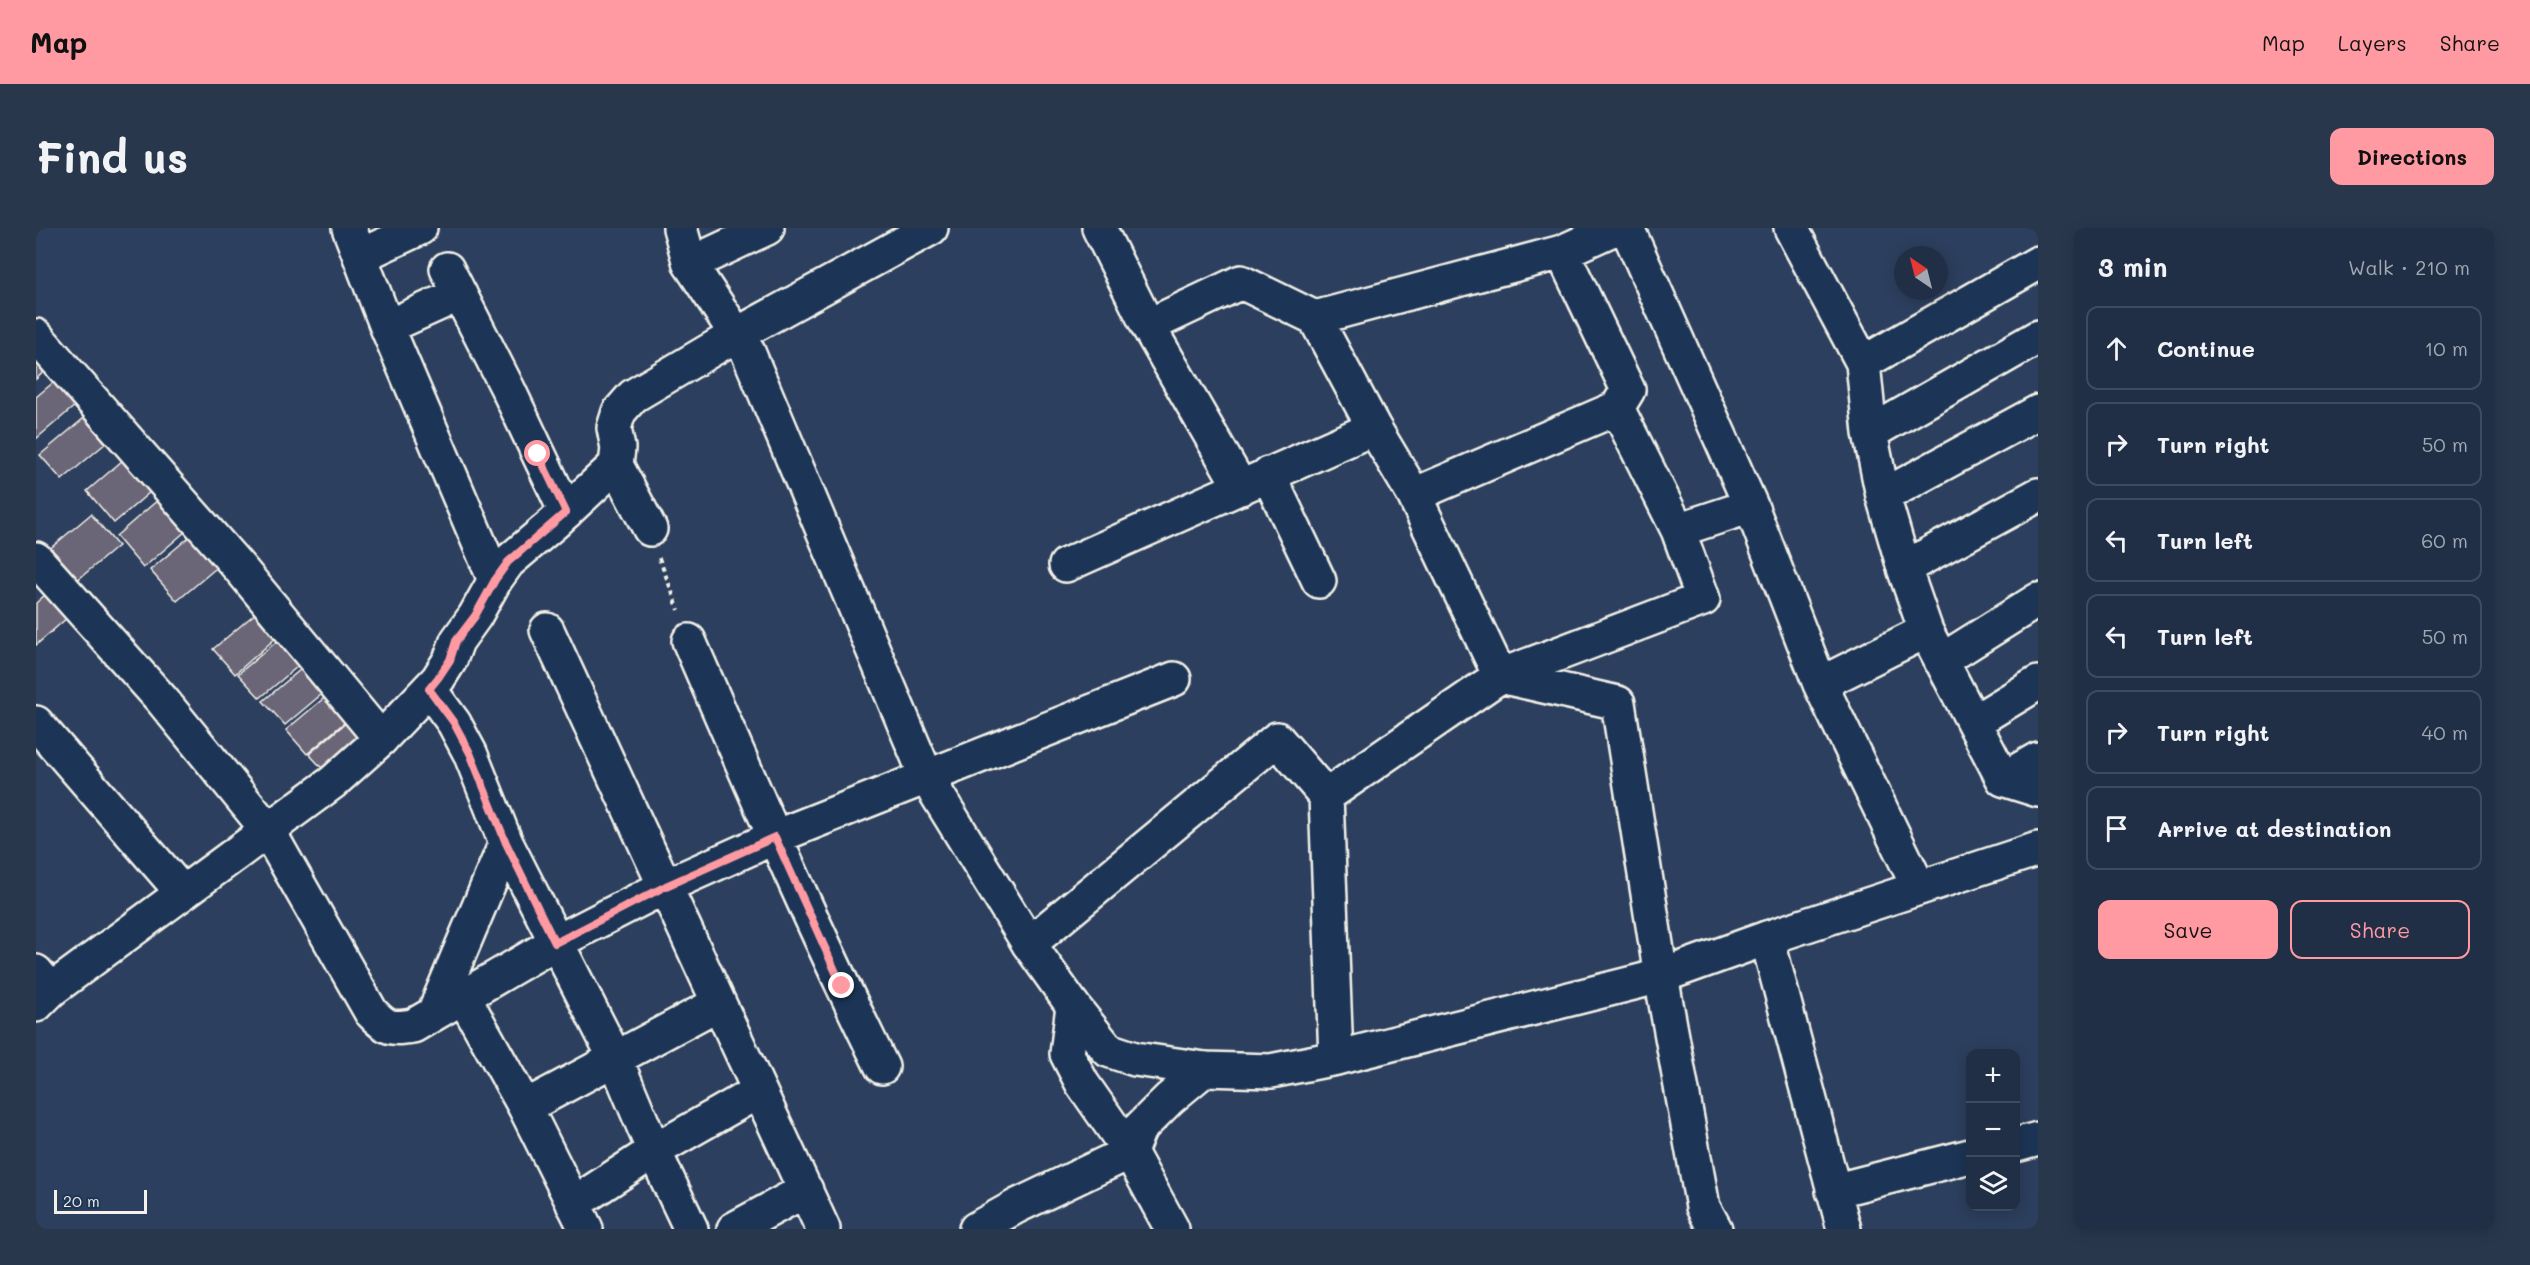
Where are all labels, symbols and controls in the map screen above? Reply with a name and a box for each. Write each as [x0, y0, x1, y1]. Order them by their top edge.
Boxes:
text: Map [30, 24, 87, 60]
text: Map [2262, 29, 2305, 56]
text: Layers [2338, 29, 2407, 56]
text: Share [2440, 29, 2500, 56]
button: Directions [2330, 128, 2494, 185]
text: Find us [36, 129, 188, 184]
north arrow [1894, 246, 1948, 300]
text: 3 min [2098, 250, 2167, 284]
text: Walk · 210 m [2348, 254, 2470, 280]
icon: ahead [2100, 332, 2133, 365]
text: Continue [2157, 334, 2255, 363]
text: 10 m [2424, 335, 2468, 361]
icon: right [2100, 428, 2133, 461]
text: Turn right [2157, 430, 2269, 459]
text: 50 m [2422, 431, 2468, 457]
route start [524, 440, 550, 466]
icon: left [2100, 524, 2133, 557]
text: Turn left [2157, 526, 2253, 555]
text: 60 m [2421, 527, 2468, 553]
icon: left [2100, 620, 2133, 653]
text: Turn left [2157, 622, 2253, 651]
text: 50 m [2422, 623, 2468, 649]
icon: right [2100, 716, 2133, 749]
text: Turn right [2157, 718, 2269, 747]
text: 40 m [2422, 719, 2468, 745]
icon: arrive [2100, 812, 2133, 845]
text: Arrive at destination [2157, 814, 2392, 843]
button: Save [2098, 900, 2278, 959]
button: Share [2290, 900, 2470, 959]
route end [828, 972, 854, 998]
map controls [1966, 1049, 2020, 1211]
button: + [1966, 1049, 2020, 1103]
button: − [1966, 1103, 2020, 1157]
button: layers [1966, 1157, 2020, 1211]
scale bar [54, 1187, 147, 1214]
text: 20 m [63, 1190, 100, 1211]

